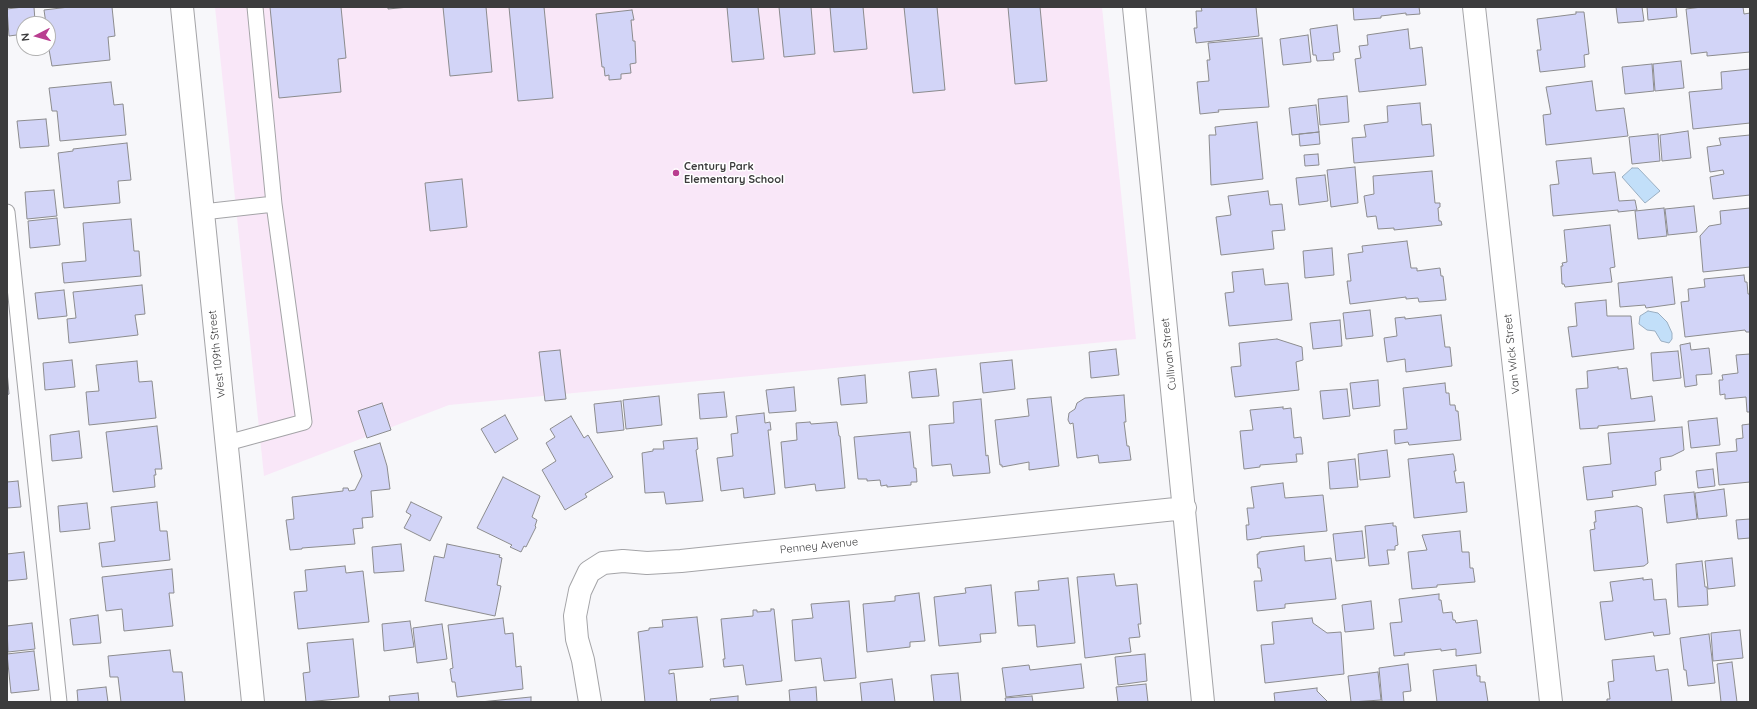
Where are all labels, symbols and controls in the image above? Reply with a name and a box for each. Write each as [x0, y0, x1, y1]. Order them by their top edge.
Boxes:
north arrow [16, 16, 56, 56]
text: N [18, 32, 32, 42]
place label: Century Park Elementary School [684, 160, 784, 186]
marker: Century Park Elementary School [671, 168, 681, 178]
street label: West 109th Street [206, 309, 228, 399]
street label: Van Wick Street [1501, 313, 1523, 395]
street label: Cullivan Street [1159, 317, 1179, 391]
street label: Penney Avenue [779, 535, 859, 557]

